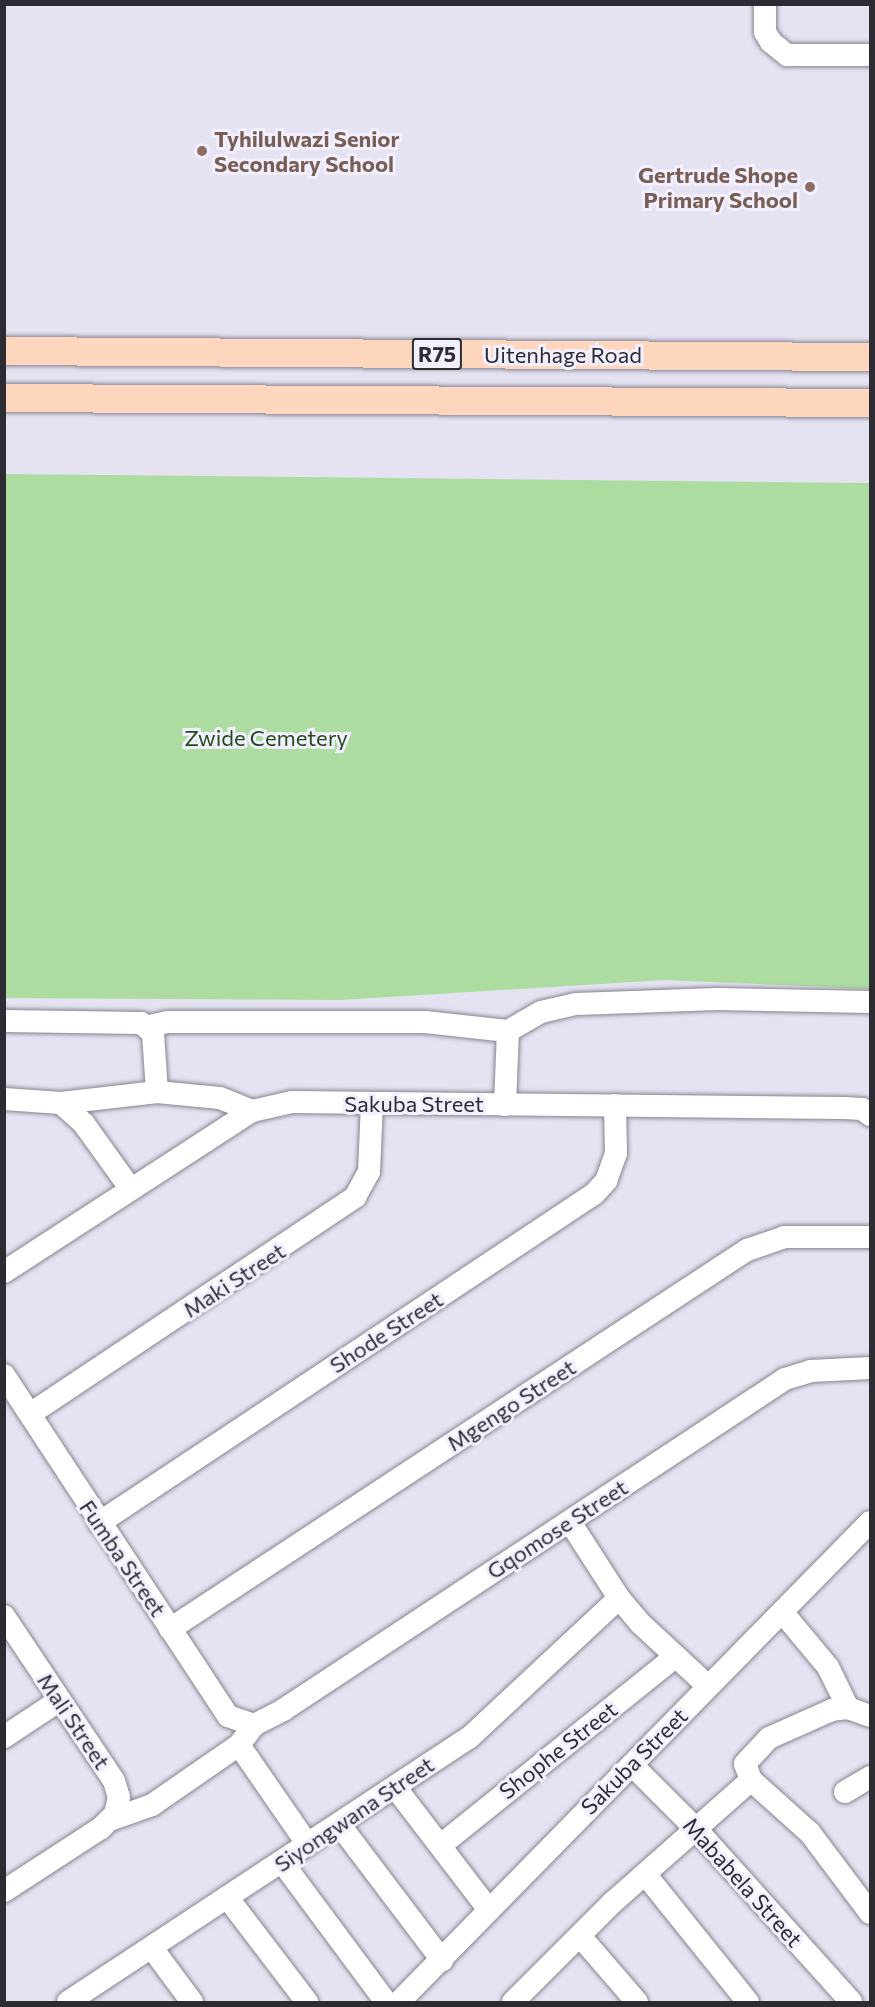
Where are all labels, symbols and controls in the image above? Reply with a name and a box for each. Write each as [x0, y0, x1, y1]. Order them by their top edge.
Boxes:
place label: Tyhilulwazi Senior Secondary School [214, 125, 400, 176]
marker: Tyhilulwazi Senior Secondary School [195, 144, 209, 158]
place label: Gertrude Shope Primary School [638, 161, 798, 212]
marker: Gertrude Shope Primary School [803, 180, 817, 194]
road number: R75 [412, 336, 462, 372]
street label: Uitenhage Road [484, 342, 642, 368]
park label: Zwide Cemetery [184, 725, 348, 751]
street label: Sakuba Street [344, 1091, 484, 1117]
street label: Maki Street [178, 1237, 290, 1323]
street label: Shode Street [325, 1286, 447, 1378]
street label: Mgengo Street [442, 1354, 580, 1456]
street label: Gqomose Street [482, 1474, 632, 1584]
street label: Fumba Street [74, 1495, 172, 1621]
street label: Mali Street [32, 1668, 116, 1774]
street label: Shophe Street [494, 1696, 622, 1804]
street label: Sakuba Street [575, 1702, 693, 1820]
street label: Siyongwana Street [269, 1751, 439, 1877]
street label: Mababela Street [678, 1812, 808, 1952]

